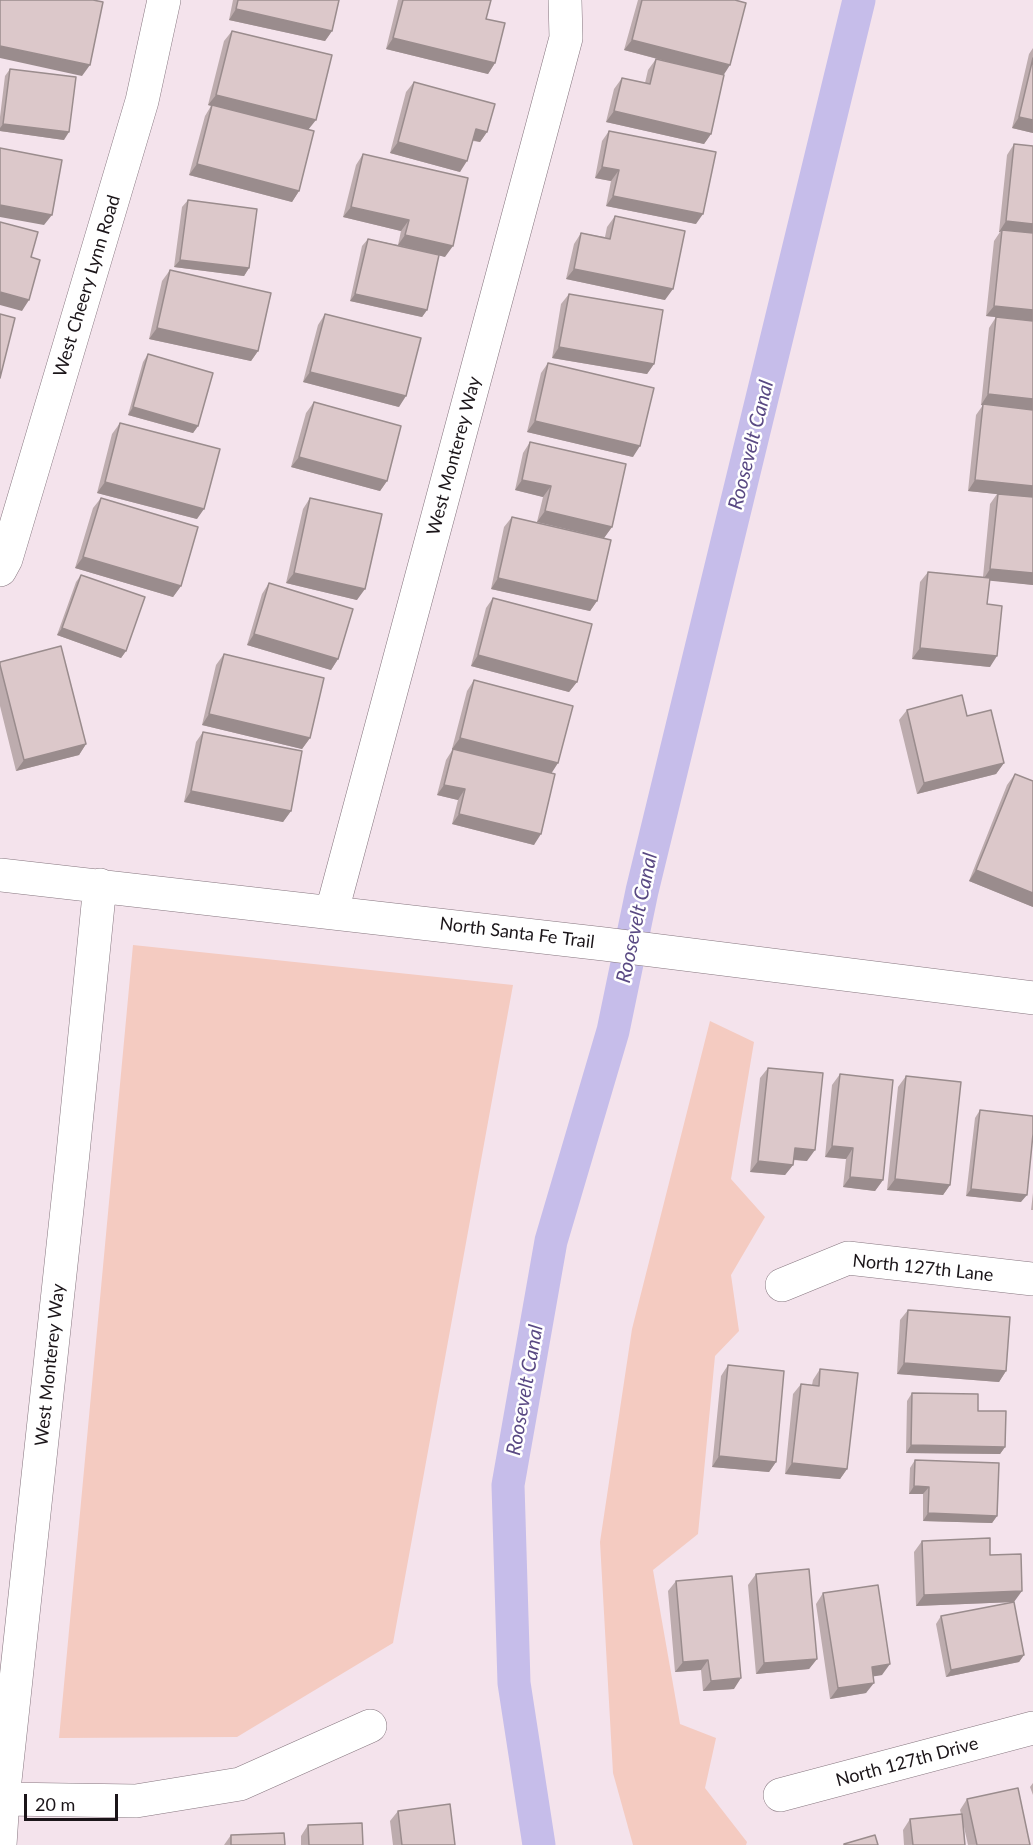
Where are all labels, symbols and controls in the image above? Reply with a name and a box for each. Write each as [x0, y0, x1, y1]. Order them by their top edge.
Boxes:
street label: West Cheery Lynn Road [49, 192, 125, 380]
street label: West Monterey Way [422, 374, 486, 538]
water label: Roosevelt Canal [723, 378, 779, 512]
water label: Roosevelt Canal [612, 851, 662, 985]
street label: North Santa Fe Trail [438, 913, 596, 953]
street label: North 127th Lane [852, 1250, 994, 1286]
street label: West Monterey Way [31, 1283, 69, 1447]
water label: Roosevelt Canal [502, 1323, 548, 1457]
street label: North 127th Drive [833, 1733, 981, 1791]
scale bar [27, 1782, 122, 1820]
text: 20 m [35, 1793, 75, 1815]

